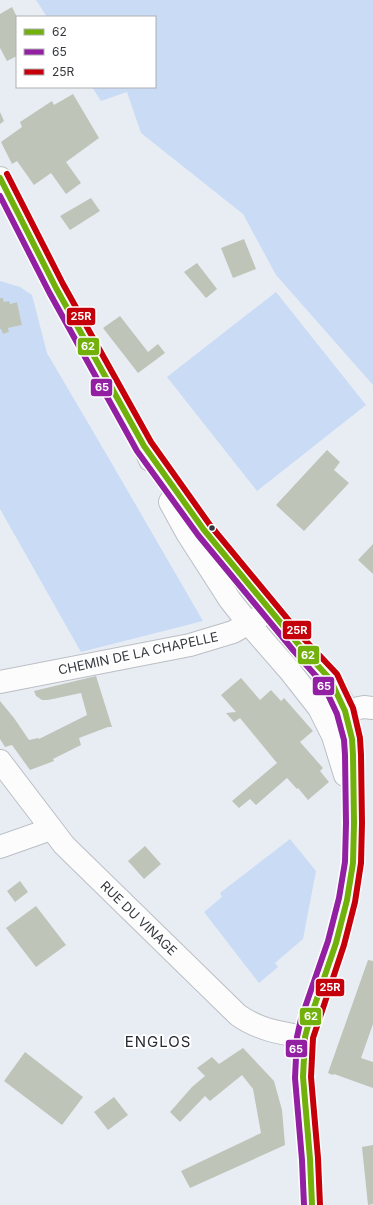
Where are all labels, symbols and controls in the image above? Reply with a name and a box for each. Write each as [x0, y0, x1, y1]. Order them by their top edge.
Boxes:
legend [16, 16, 156, 88]
text: 62 [52, 24, 67, 39]
text: 65 [52, 44, 67, 59]
text: 25R [52, 64, 75, 79]
line badge: 25R [66, 307, 96, 326]
text: 25R [70, 309, 92, 323]
line badge: 62 [77, 337, 100, 356]
text: 62 [81, 339, 95, 353]
line badge: 65 [90, 378, 113, 397]
text: 65 [95, 380, 109, 394]
unlabelled marker [207, 523, 217, 533]
line badge: 25R [282, 620, 312, 640]
text: 25R [286, 623, 308, 637]
street label: CHEMIN DE LA CHAPELLE [56, 628, 220, 678]
line badge: 62 [297, 645, 320, 665]
text: 62 [301, 648, 315, 662]
line badge: 65 [312, 676, 335, 696]
text: 65 [317, 679, 331, 693]
street label: RUE DU VINAGE [97, 877, 181, 959]
line badge: 25R [315, 978, 345, 997]
text: 25R [319, 980, 341, 994]
line badge: 62 [299, 1007, 322, 1026]
text: 62 [304, 1009, 318, 1023]
district label: ENGLOS [125, 1032, 191, 1051]
line badge: 65 [285, 1039, 308, 1058]
text: 65 [289, 1042, 303, 1056]

